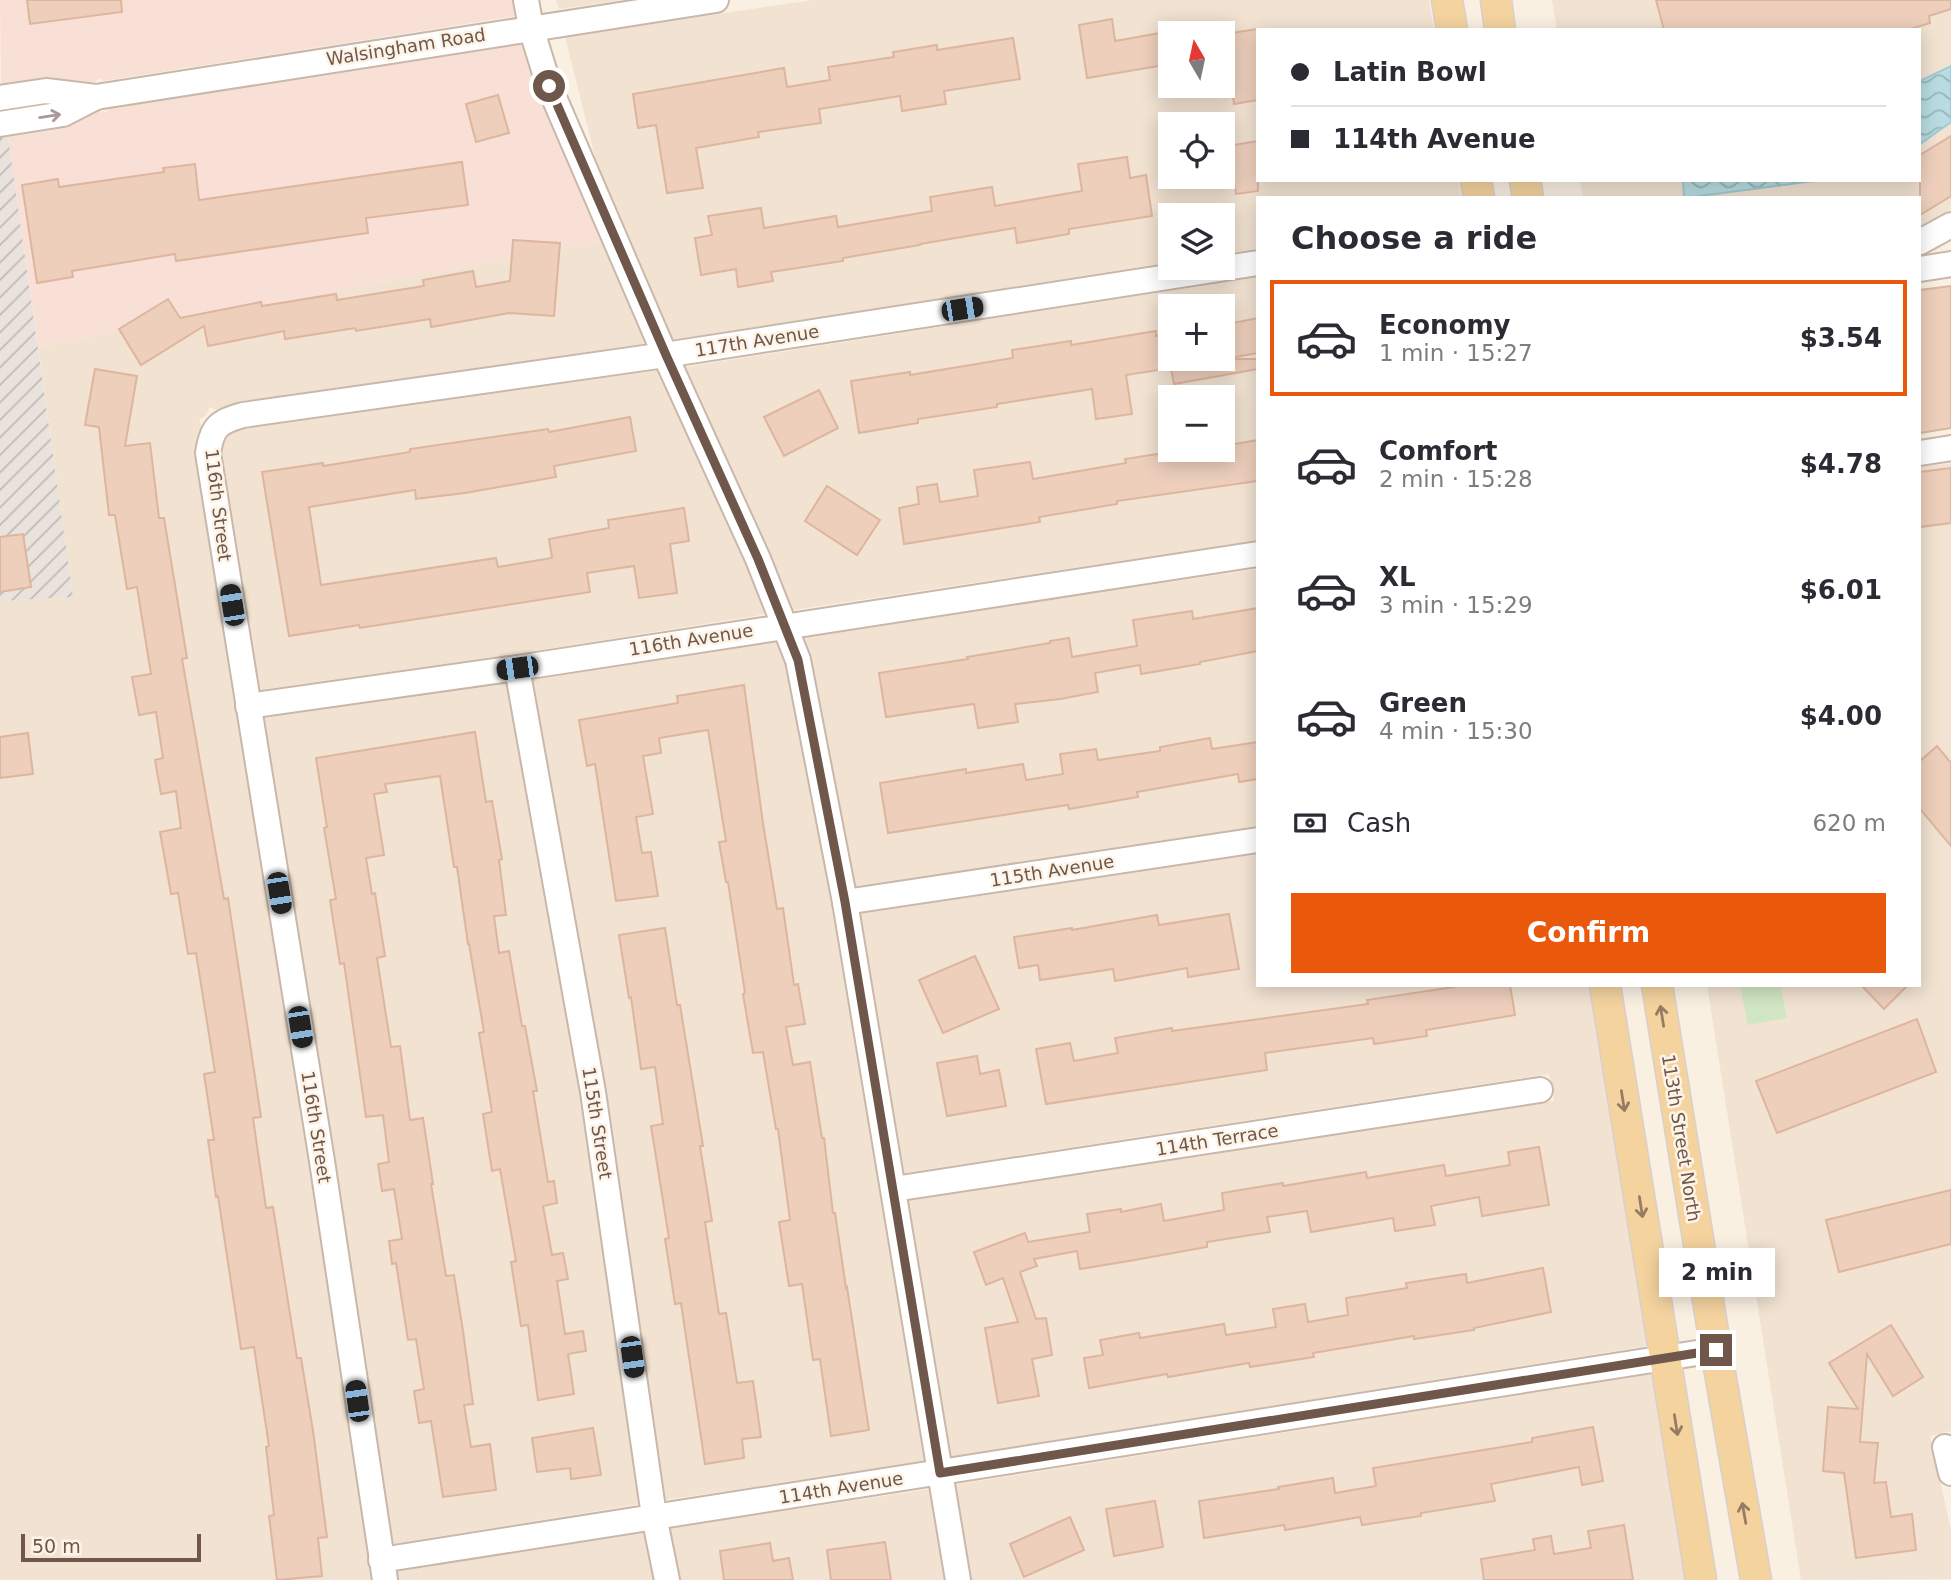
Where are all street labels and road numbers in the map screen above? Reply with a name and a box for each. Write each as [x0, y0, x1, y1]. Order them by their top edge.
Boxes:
street label: Walsingham Road [325, 24, 487, 69]
street label: 117th Avenue [693, 320, 821, 361]
street label: 116th Street [201, 447, 236, 562]
street label: 116th Avenue [627, 619, 755, 660]
street label: 115th Avenue [988, 850, 1116, 891]
street label: 113th Street North [1658, 1053, 1705, 1223]
street label: 115th Street [578, 1065, 617, 1180]
street label: 116th Street [297, 1069, 336, 1184]
street label: 114th Terrace [1154, 1119, 1280, 1160]
street label: 114th Avenue [777, 1467, 905, 1508]

